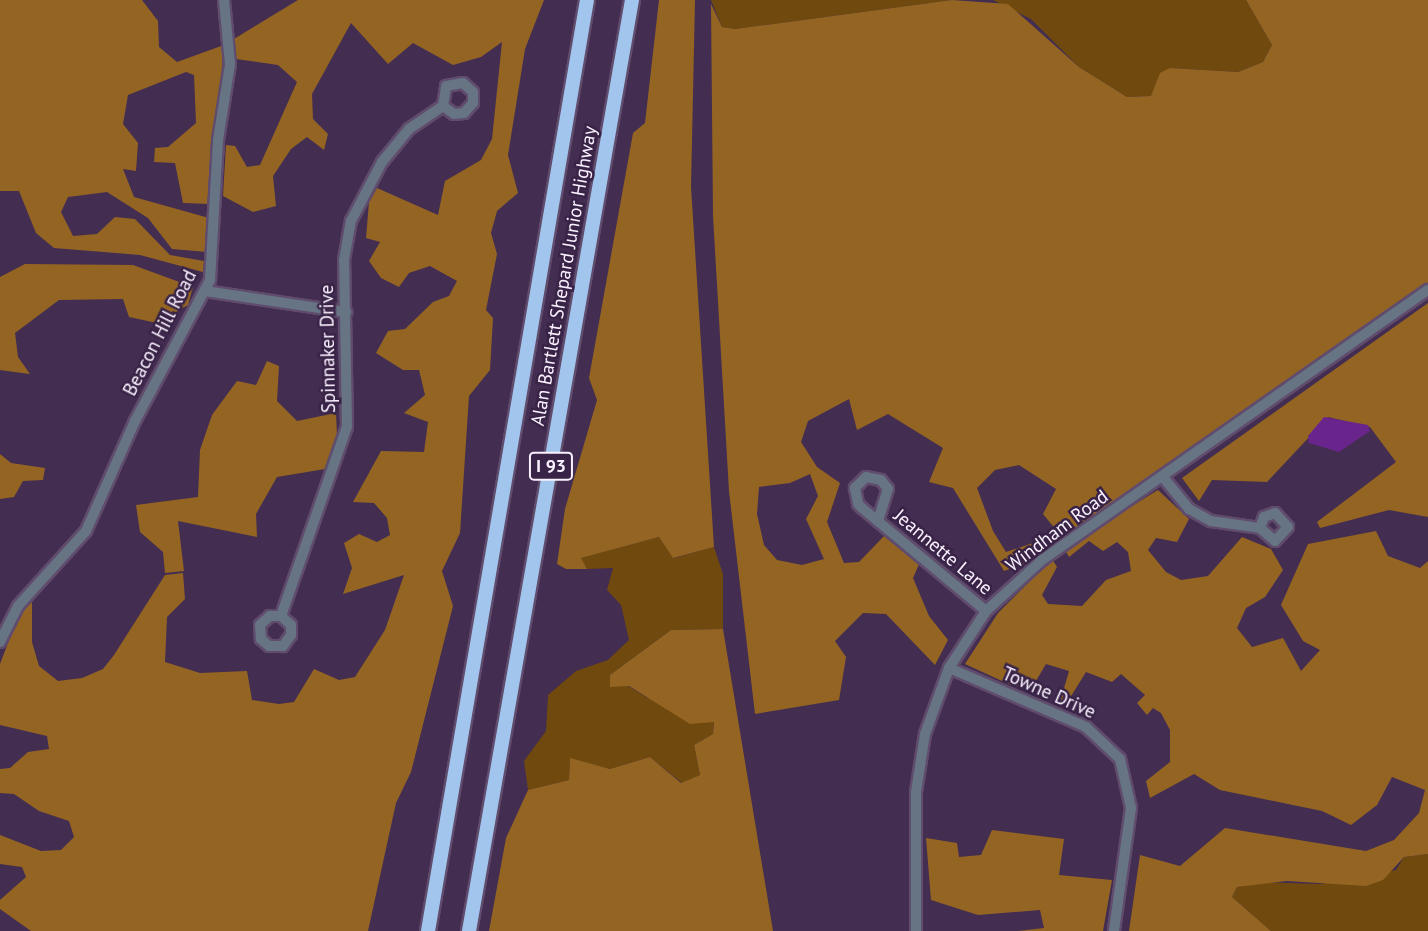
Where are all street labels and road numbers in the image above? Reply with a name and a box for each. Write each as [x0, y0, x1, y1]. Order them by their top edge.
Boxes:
street label: Alan Bartlett Shepard Junior Highway [526, 124, 602, 428]
street label: Beacon Hill Road [118, 266, 202, 400]
street label: Spinnaker Drive [315, 285, 341, 413]
road number: I 93 [528, 452, 574, 480]
street label: Windham Road [1001, 485, 1113, 577]
street label: Jeannette Lane [889, 504, 997, 600]
street label: Towne Drive [999, 662, 1099, 724]

